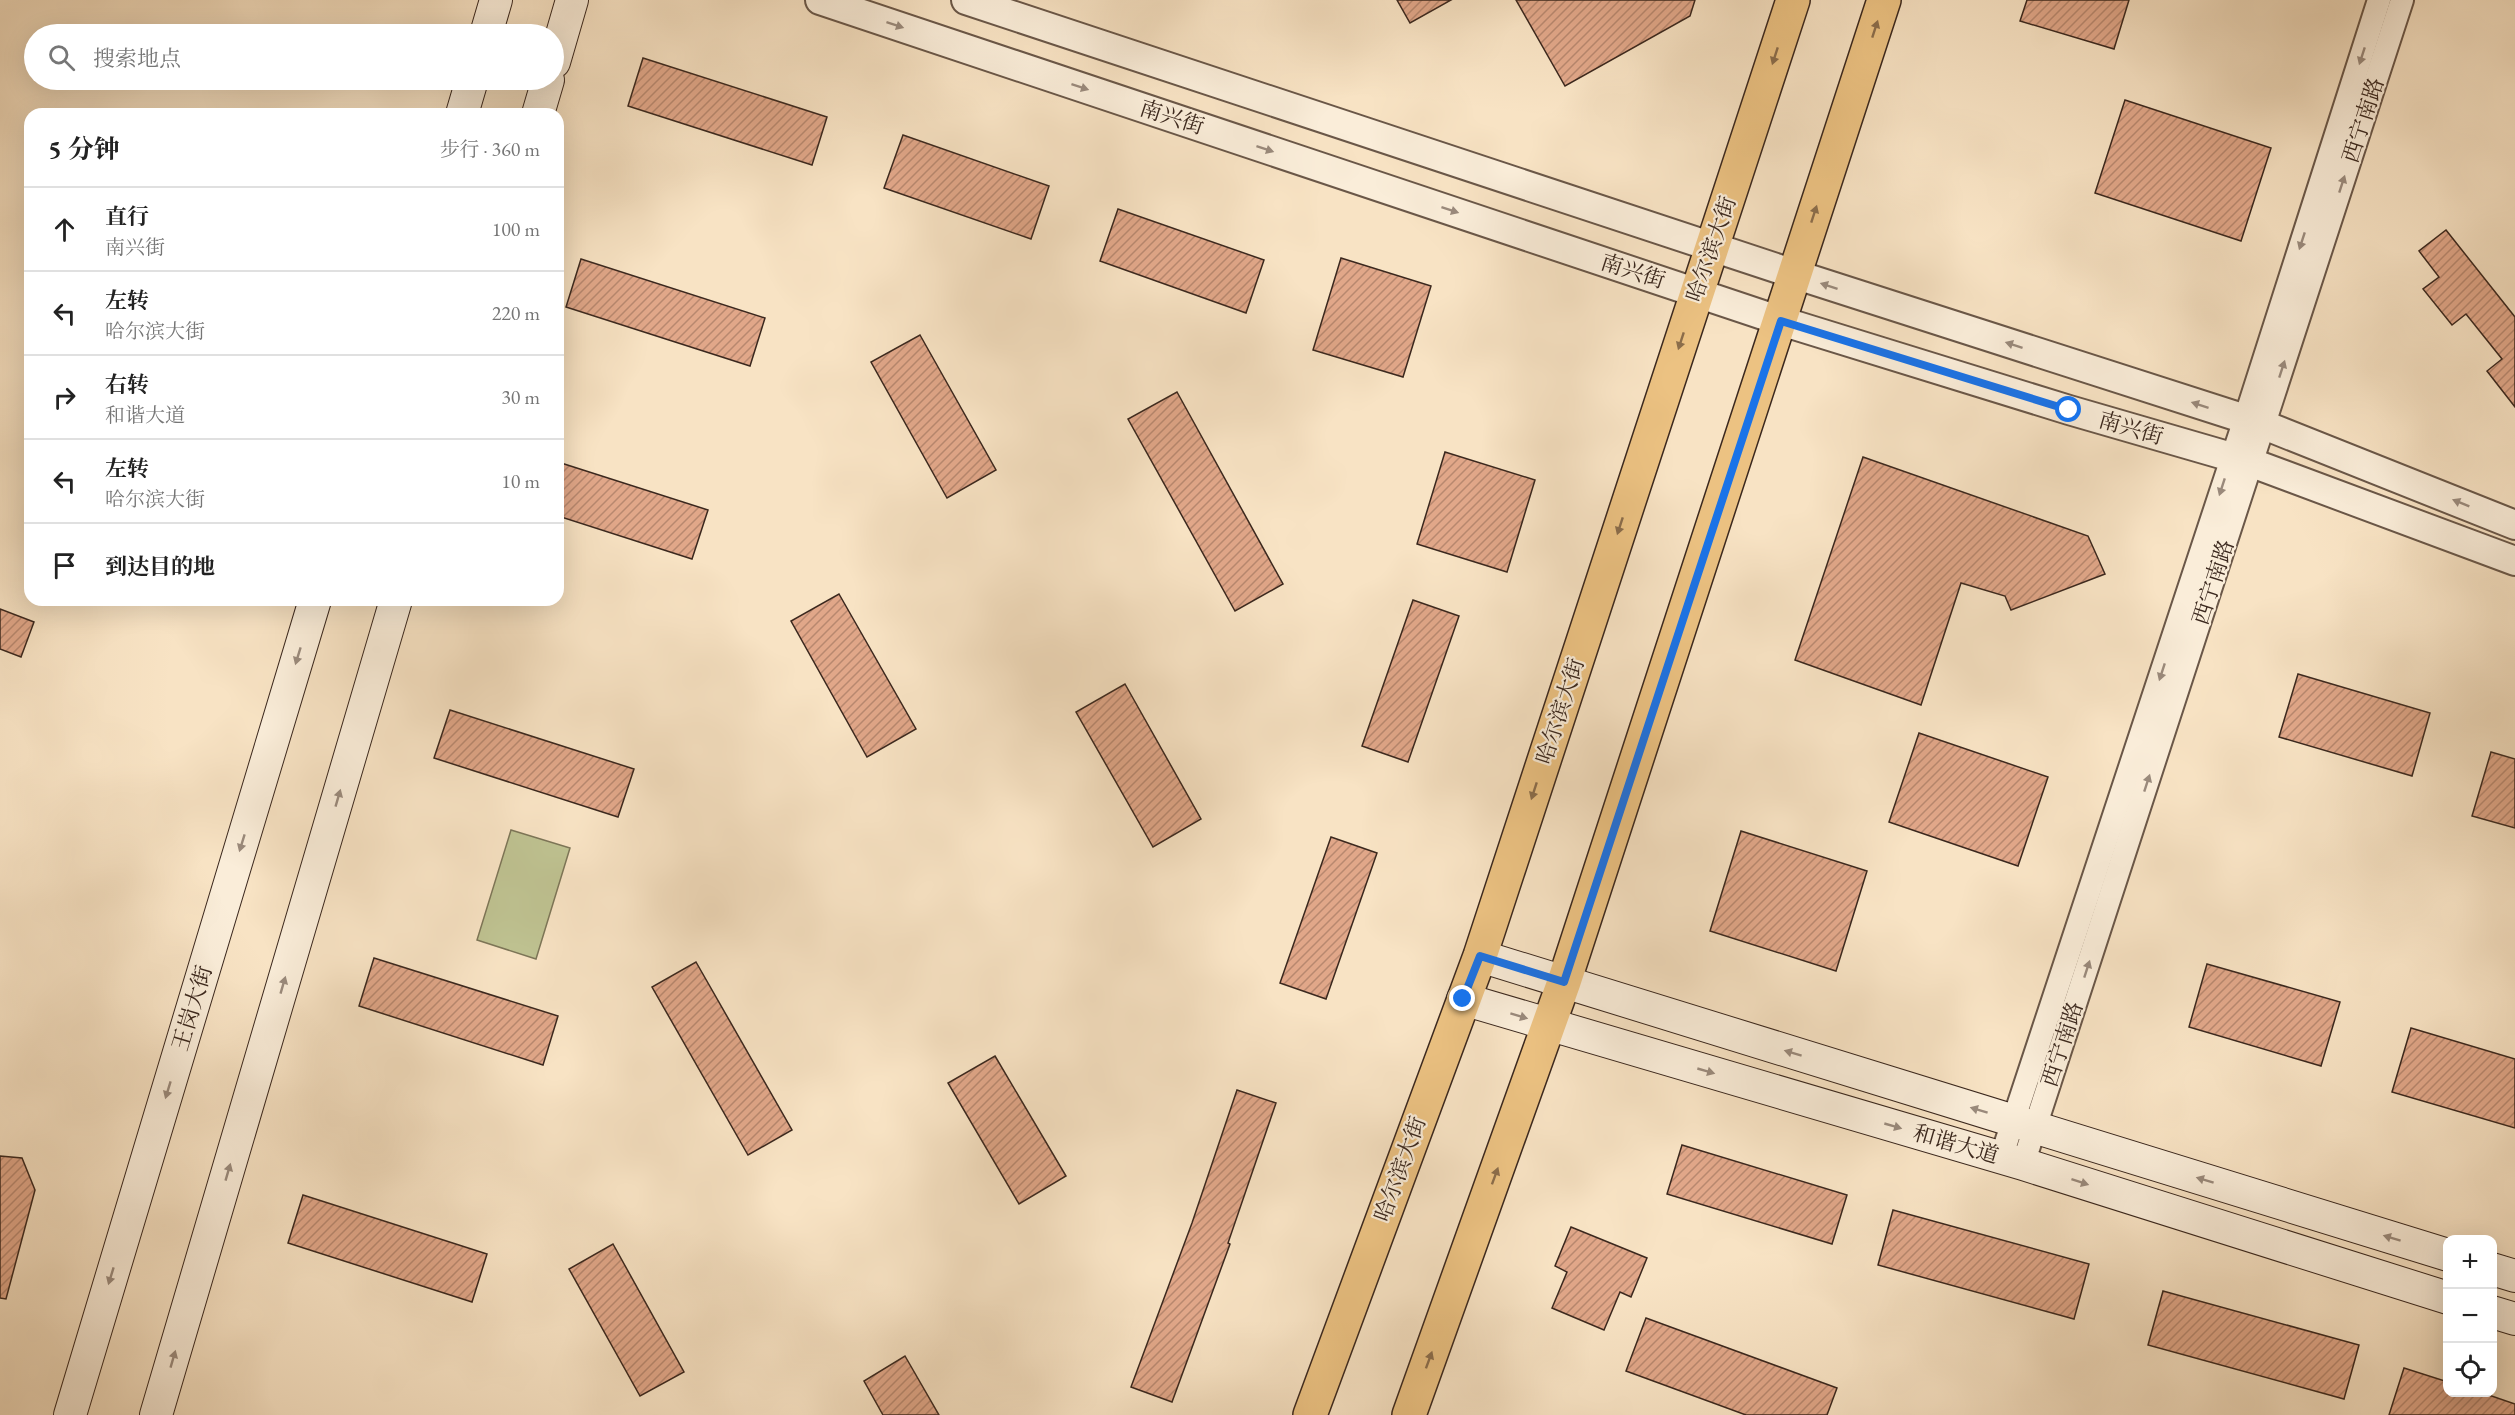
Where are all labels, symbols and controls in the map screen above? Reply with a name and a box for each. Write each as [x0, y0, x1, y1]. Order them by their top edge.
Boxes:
one-way arrow [1870, 20, 1880, 38]
one-way arrow [886, 21, 904, 30]
search box [24, 24, 564, 90]
icon: search [45, 41, 78, 74]
text: 搜索地点 [93, 44, 181, 73]
one-way arrow [1769, 47, 1779, 65]
one-way arrow [2356, 47, 2366, 65]
street label: 西宁南路 [2336, 74, 2390, 166]
one-way arrow [1071, 83, 1089, 92]
street label: 南兴街 [1136, 93, 1208, 141]
text: 5 分钟 [48, 132, 120, 166]
text: 步行 · 360 m [440, 136, 540, 162]
one-way arrow [1256, 144, 1274, 154]
one-way arrow [2338, 175, 2347, 193]
street label: 哈尔滨大街 [1679, 192, 1743, 306]
text: 直行 [105, 202, 149, 231]
one-way arrow [1809, 205, 1819, 223]
one-way arrow [1441, 206, 1459, 216]
icon: ahead [48, 213, 81, 246]
text: 100 m [492, 216, 540, 242]
one-way arrow [2297, 232, 2306, 250]
text: 南兴街 [105, 234, 165, 260]
street label: 南兴街 [1597, 247, 1669, 295]
one-way arrow [1820, 280, 1838, 290]
text: 左转 [105, 286, 149, 315]
icon: left [48, 297, 81, 330]
text: 220 m [492, 300, 540, 326]
text: 哈尔滨大街 [105, 318, 205, 344]
one-way arrow [1675, 332, 1685, 350]
one-way arrow [2005, 340, 2023, 349]
one-way arrow [2278, 360, 2287, 378]
text: 右转 [105, 370, 149, 399]
icon: right [48, 381, 81, 414]
text: 30 m [501, 384, 540, 410]
route start [2055, 396, 2081, 422]
one-way arrow [2191, 399, 2209, 409]
text: 和谐大道 [105, 402, 185, 428]
street label: 南兴街 [2095, 405, 2167, 451]
text: 左转 [105, 454, 149, 483]
icon: left [48, 465, 81, 498]
text: 10 m [501, 468, 540, 494]
one-way arrow [2217, 478, 2227, 496]
text: 哈尔滨大街 [105, 486, 205, 512]
one-way arrow [2451, 498, 2469, 508]
one-way arrow [1615, 517, 1625, 535]
street label: 西宁南路 [2186, 536, 2240, 628]
icon: arrive [48, 549, 81, 582]
text: 到达目的地 [105, 552, 215, 581]
one-way arrow [293, 647, 302, 665]
street label: 哈尔滨大街 [1529, 654, 1591, 768]
one-way arrow [2156, 663, 2166, 681]
one-way arrow [2143, 774, 2153, 792]
one-way arrow [1529, 782, 1538, 800]
one-way arrow [333, 789, 343, 807]
one-way arrow [237, 834, 246, 852]
one-way arrow [2083, 959, 2092, 977]
street label: 王岗大街 [165, 962, 219, 1054]
one-way arrow [279, 976, 288, 994]
route end [1449, 985, 1475, 1011]
street label: 西宁南路 [2035, 998, 2089, 1090]
one-way arrow [1510, 1012, 1528, 1021]
one-way arrow [1784, 1048, 1802, 1057]
one-way arrow [1697, 1067, 1715, 1076]
one-way arrow [163, 1081, 172, 1099]
one-way arrow [1970, 1105, 1988, 1114]
street label: 哈尔滨大街 [1368, 1112, 1432, 1226]
street label: 和谐大道 [1910, 1118, 2002, 1170]
one-way arrow [1884, 1122, 1902, 1131]
one-way arrow [224, 1163, 233, 1181]
one-way arrow [1490, 1167, 1500, 1185]
one-way arrow [2196, 1175, 2214, 1184]
one-way arrow [2071, 1178, 2089, 1187]
one-way arrow [2383, 1233, 2401, 1242]
map controls [2443, 1235, 2497, 1397]
button: + [2443, 1235, 2497, 1289]
one-way arrow [106, 1267, 115, 1285]
button: − [2443, 1289, 2497, 1343]
button: locate [2443, 1343, 2497, 1397]
one-way arrow [169, 1350, 178, 1368]
one-way arrow [1424, 1351, 1434, 1369]

